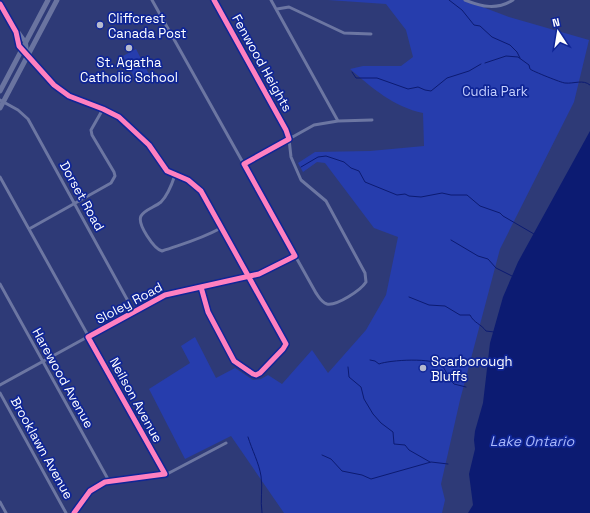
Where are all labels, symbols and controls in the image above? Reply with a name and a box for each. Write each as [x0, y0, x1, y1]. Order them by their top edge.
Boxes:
place label: Cliffcrest Canada Post [108, 10, 187, 42]
street label: Fenwood Heights [228, 11, 296, 115]
north arrow [538, 12, 578, 52]
text: N [551, 15, 561, 30]
marker: Cliffcrest Canada Post [95, 20, 105, 30]
marker: St. Agatha Catholic School [124, 43, 134, 53]
place label: St. Agatha Catholic School [80, 54, 178, 86]
park label: Cudia Park [462, 83, 528, 100]
street label: Dorset Road [56, 158, 108, 234]
street label: Sloley Road [93, 278, 165, 328]
street label: Harewood Avenue [28, 325, 98, 431]
place label: Scarborough Bluffs [431, 353, 513, 385]
street label: Neilson Avenue [106, 354, 166, 446]
marker: Scarborough Bluffs [418, 363, 428, 373]
street label: Brooklawn Avenue [7, 394, 77, 502]
water label: Lake Ontario [490, 432, 574, 450]

